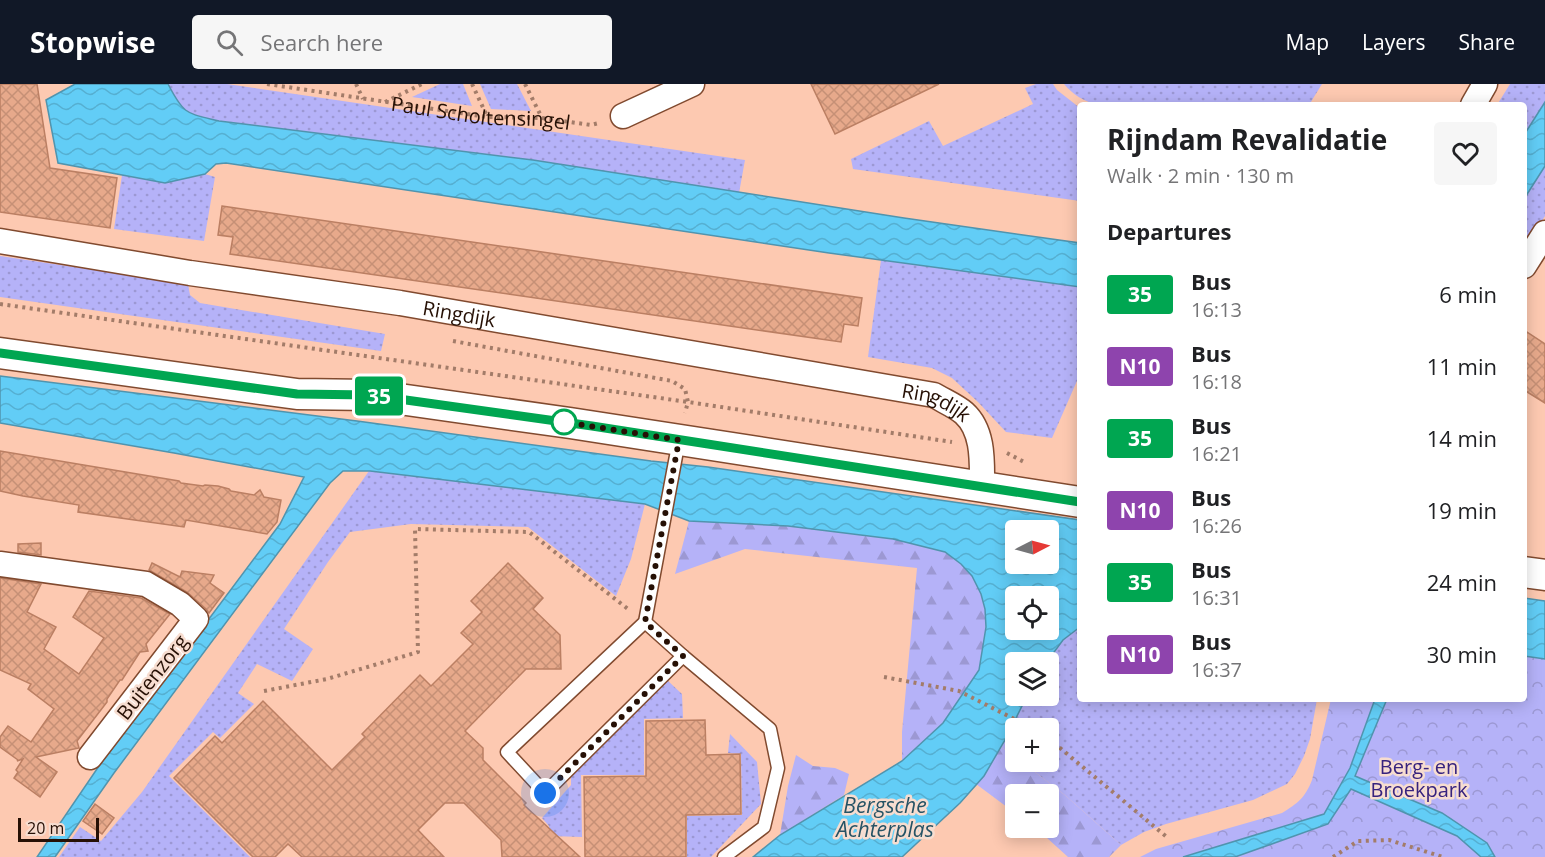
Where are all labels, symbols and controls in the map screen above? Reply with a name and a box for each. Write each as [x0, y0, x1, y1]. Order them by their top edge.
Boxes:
search box [192, 15, 612, 69]
text: Stopwise [30, 23, 156, 61]
icon: search [213, 26, 246, 59]
text: Search here [261, 27, 383, 57]
text: Map [1286, 28, 1329, 56]
text: Layers [1362, 28, 1426, 56]
text: Share [1459, 28, 1515, 56]
street label: Paul Scholtensingel [389, 89, 572, 135]
text: Rijndam Revalidatie [1107, 120, 1387, 158]
button: heart [1434, 122, 1497, 185]
text: Walk · 2 min · 130 m [1107, 162, 1294, 189]
text: Departures [1107, 216, 1231, 246]
text: Bus [1191, 266, 1231, 296]
text: 6 min [1439, 279, 1497, 309]
text: 35 [1128, 280, 1152, 308]
street label: Ringdijk [421, 294, 498, 333]
text: 16:13 [1191, 296, 1242, 323]
text: Bus [1191, 338, 1231, 368]
text: 11 min [1427, 351, 1497, 381]
text: N10 [1119, 352, 1161, 380]
text: 16:18 [1191, 368, 1242, 395]
line badge: 35 [352, 376, 406, 416]
street label: Ringdijk [900, 376, 978, 427]
text: 35 [367, 382, 391, 410]
unlabelled marker [551, 409, 577, 435]
text: Bus [1191, 410, 1231, 440]
text: 14 min [1427, 423, 1497, 453]
text: 35 [1128, 424, 1152, 452]
text: 16:21 [1191, 440, 1242, 467]
text: Bus [1191, 482, 1231, 512]
text: 19 min [1427, 495, 1497, 525]
text: N10 [1119, 496, 1161, 524]
text: 16:26 [1191, 512, 1242, 539]
north arrow [1005, 520, 1059, 574]
map controls [1005, 520, 1059, 838]
text: Bus [1191, 554, 1231, 584]
text: 24 min [1427, 567, 1497, 597]
text: 35 [1128, 568, 1152, 596]
text: 16:31 [1191, 584, 1242, 611]
button: locate [1005, 586, 1059, 640]
text: Bus [1191, 626, 1231, 656]
street label: Buitenzorg [110, 629, 194, 725]
text: 30 min [1427, 639, 1497, 669]
text: N10 [1119, 640, 1161, 668]
button: layers [1005, 652, 1059, 706]
text: 16:37 [1191, 656, 1242, 683]
button: + [1005, 718, 1059, 772]
park label: Berg- en Broekpark [1371, 753, 1468, 803]
your location [530, 778, 560, 808]
button: − [1005, 784, 1059, 838]
water label: Bergsche Achterplas [834, 791, 934, 843]
scale bar [18, 815, 99, 842]
text: 20 m [27, 817, 64, 839]

